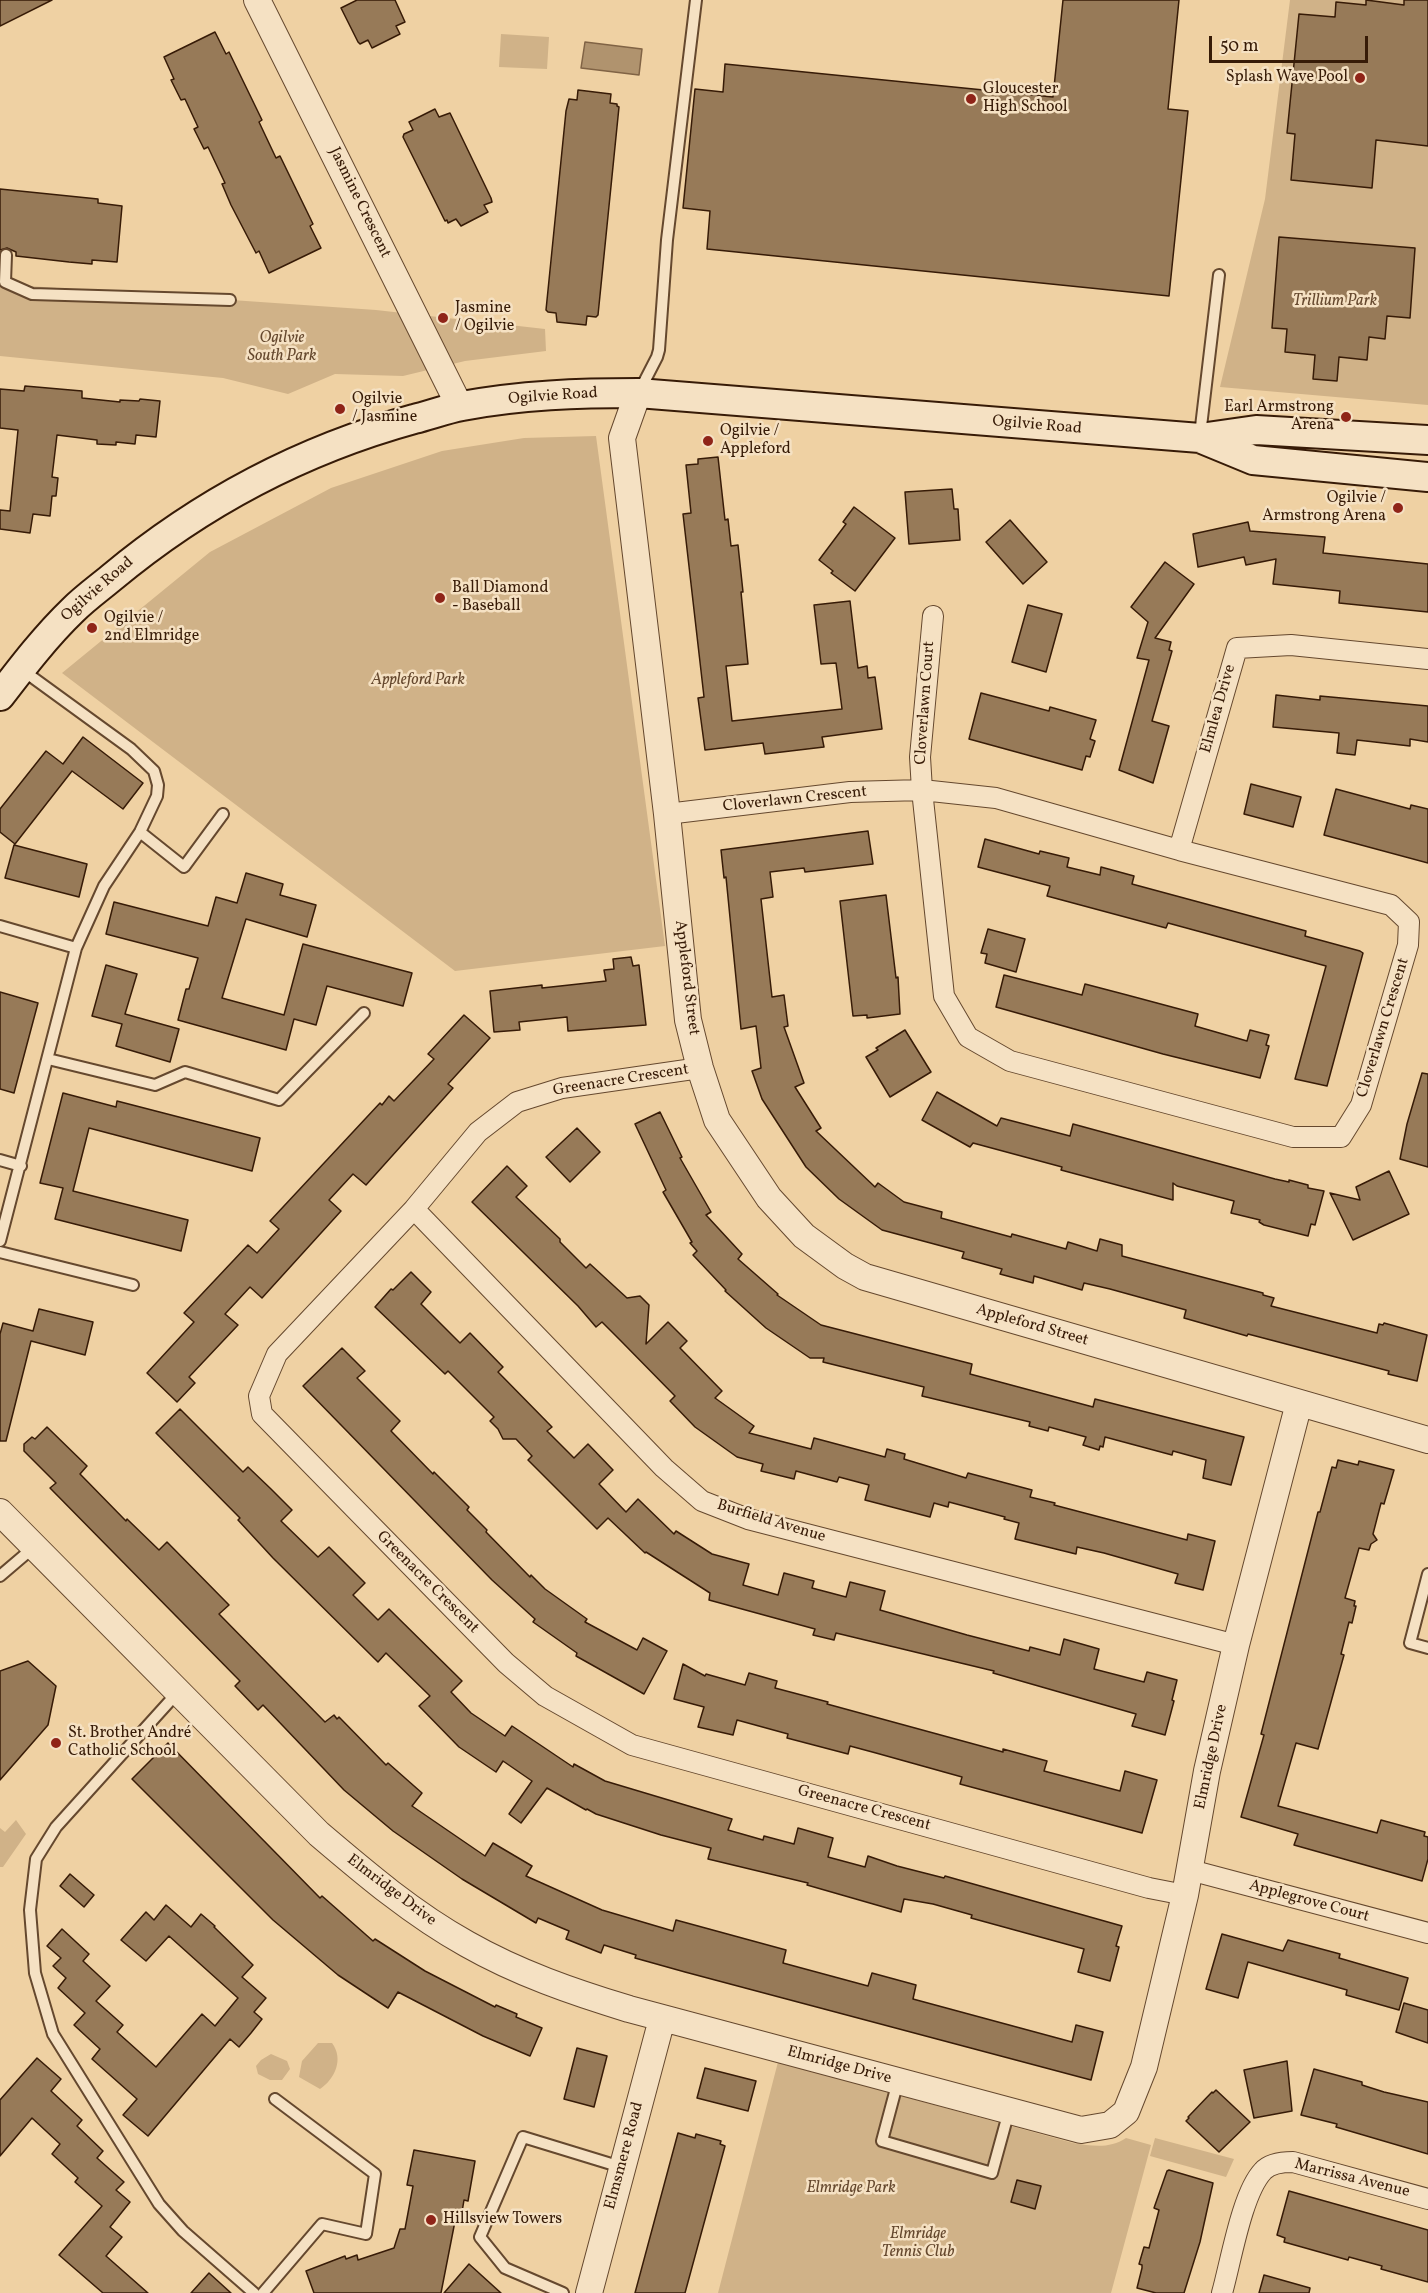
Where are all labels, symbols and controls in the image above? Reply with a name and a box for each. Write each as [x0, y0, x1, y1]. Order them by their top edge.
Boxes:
scale bar [1212, 24, 1371, 62]
text: 50 m [1220, 34, 1259, 59]
place label: Splash Wave Pool [1226, 68, 1348, 88]
marker: Splash Wave Pool [1353, 71, 1367, 85]
place label: Gloucester High School [983, 80, 1068, 118]
marker: Gloucester High School [964, 92, 978, 106]
street label: Jasmine Crescent [324, 144, 394, 262]
park label: Trillium Park [1293, 292, 1377, 312]
place label: Jasmine / Ogilvie [455, 299, 514, 337]
marker: Jasmine / Ogilvie [436, 311, 450, 325]
park label: Ogilvie South Park [248, 329, 316, 367]
street label: Ogilvie Road [508, 384, 598, 410]
place label: Ogilvie / Jasmine [352, 390, 417, 428]
place label: Earl Armstrong Arena [1224, 398, 1334, 436]
marker: Ogilvie / Jasmine [333, 402, 347, 416]
marker: Earl Armstrong Arena [1339, 410, 1353, 424]
street label: Ogilvie Road [992, 413, 1082, 439]
place label: Ogilvie / Appleford [720, 422, 791, 460]
marker: Ogilvie / Appleford [701, 434, 715, 448]
place label: Ogilvie / Armstrong Arena [1262, 489, 1386, 527]
marker: Ogilvie / Armstrong Arena [1391, 501, 1405, 515]
street label: Ogilvie Road [58, 553, 138, 627]
place label: Ball Diamond - Baseball [452, 579, 548, 617]
marker: Ball Diamond - Baseball [433, 591, 447, 605]
place label: Ogilvie / 2nd Elmridge [104, 609, 199, 647]
marker: Ogilvie / 2nd Elmridge [85, 621, 99, 635]
street label: Cloverlawn Court [912, 641, 940, 765]
street label: Elmlea Drive [1197, 663, 1241, 755]
park label: Appleford Park [371, 671, 465, 691]
street label: Cloverlawn Crescent [722, 783, 868, 817]
street label: Appleford Street [669, 919, 703, 1037]
street label: Cloverlawn Crescent [1354, 956, 1414, 1100]
street label: Greenacre Crescent [552, 1061, 690, 1101]
street label: Appleford Street [974, 1301, 1090, 1351]
street label: Burfield Avenue [714, 1496, 828, 1548]
street label: Greenacre Crescent [372, 1528, 482, 1638]
street label: Elmridge Drive [1191, 1703, 1233, 1811]
place label: St. Brother André Catholic School [68, 1724, 191, 1762]
marker: St. Brother André Catholic School [49, 1736, 63, 1750]
street label: Greenacre Crescent [795, 1782, 933, 1836]
street label: Elmridge Drive [342, 1851, 440, 1931]
street label: Applegrove Court [1247, 1877, 1371, 1927]
street label: Elmridge Drive [785, 2043, 893, 2089]
street label: Elmsmere Road [601, 2100, 649, 2212]
street label: Marrissa Avenue [1292, 2155, 1412, 2203]
park label: Elmridge Park [806, 2179, 896, 2199]
place label: Hillsview Towers [443, 2210, 562, 2230]
marker: Hillsview Towers [424, 2213, 438, 2227]
park label: Elmridge Tennis Club [882, 2225, 954, 2263]

